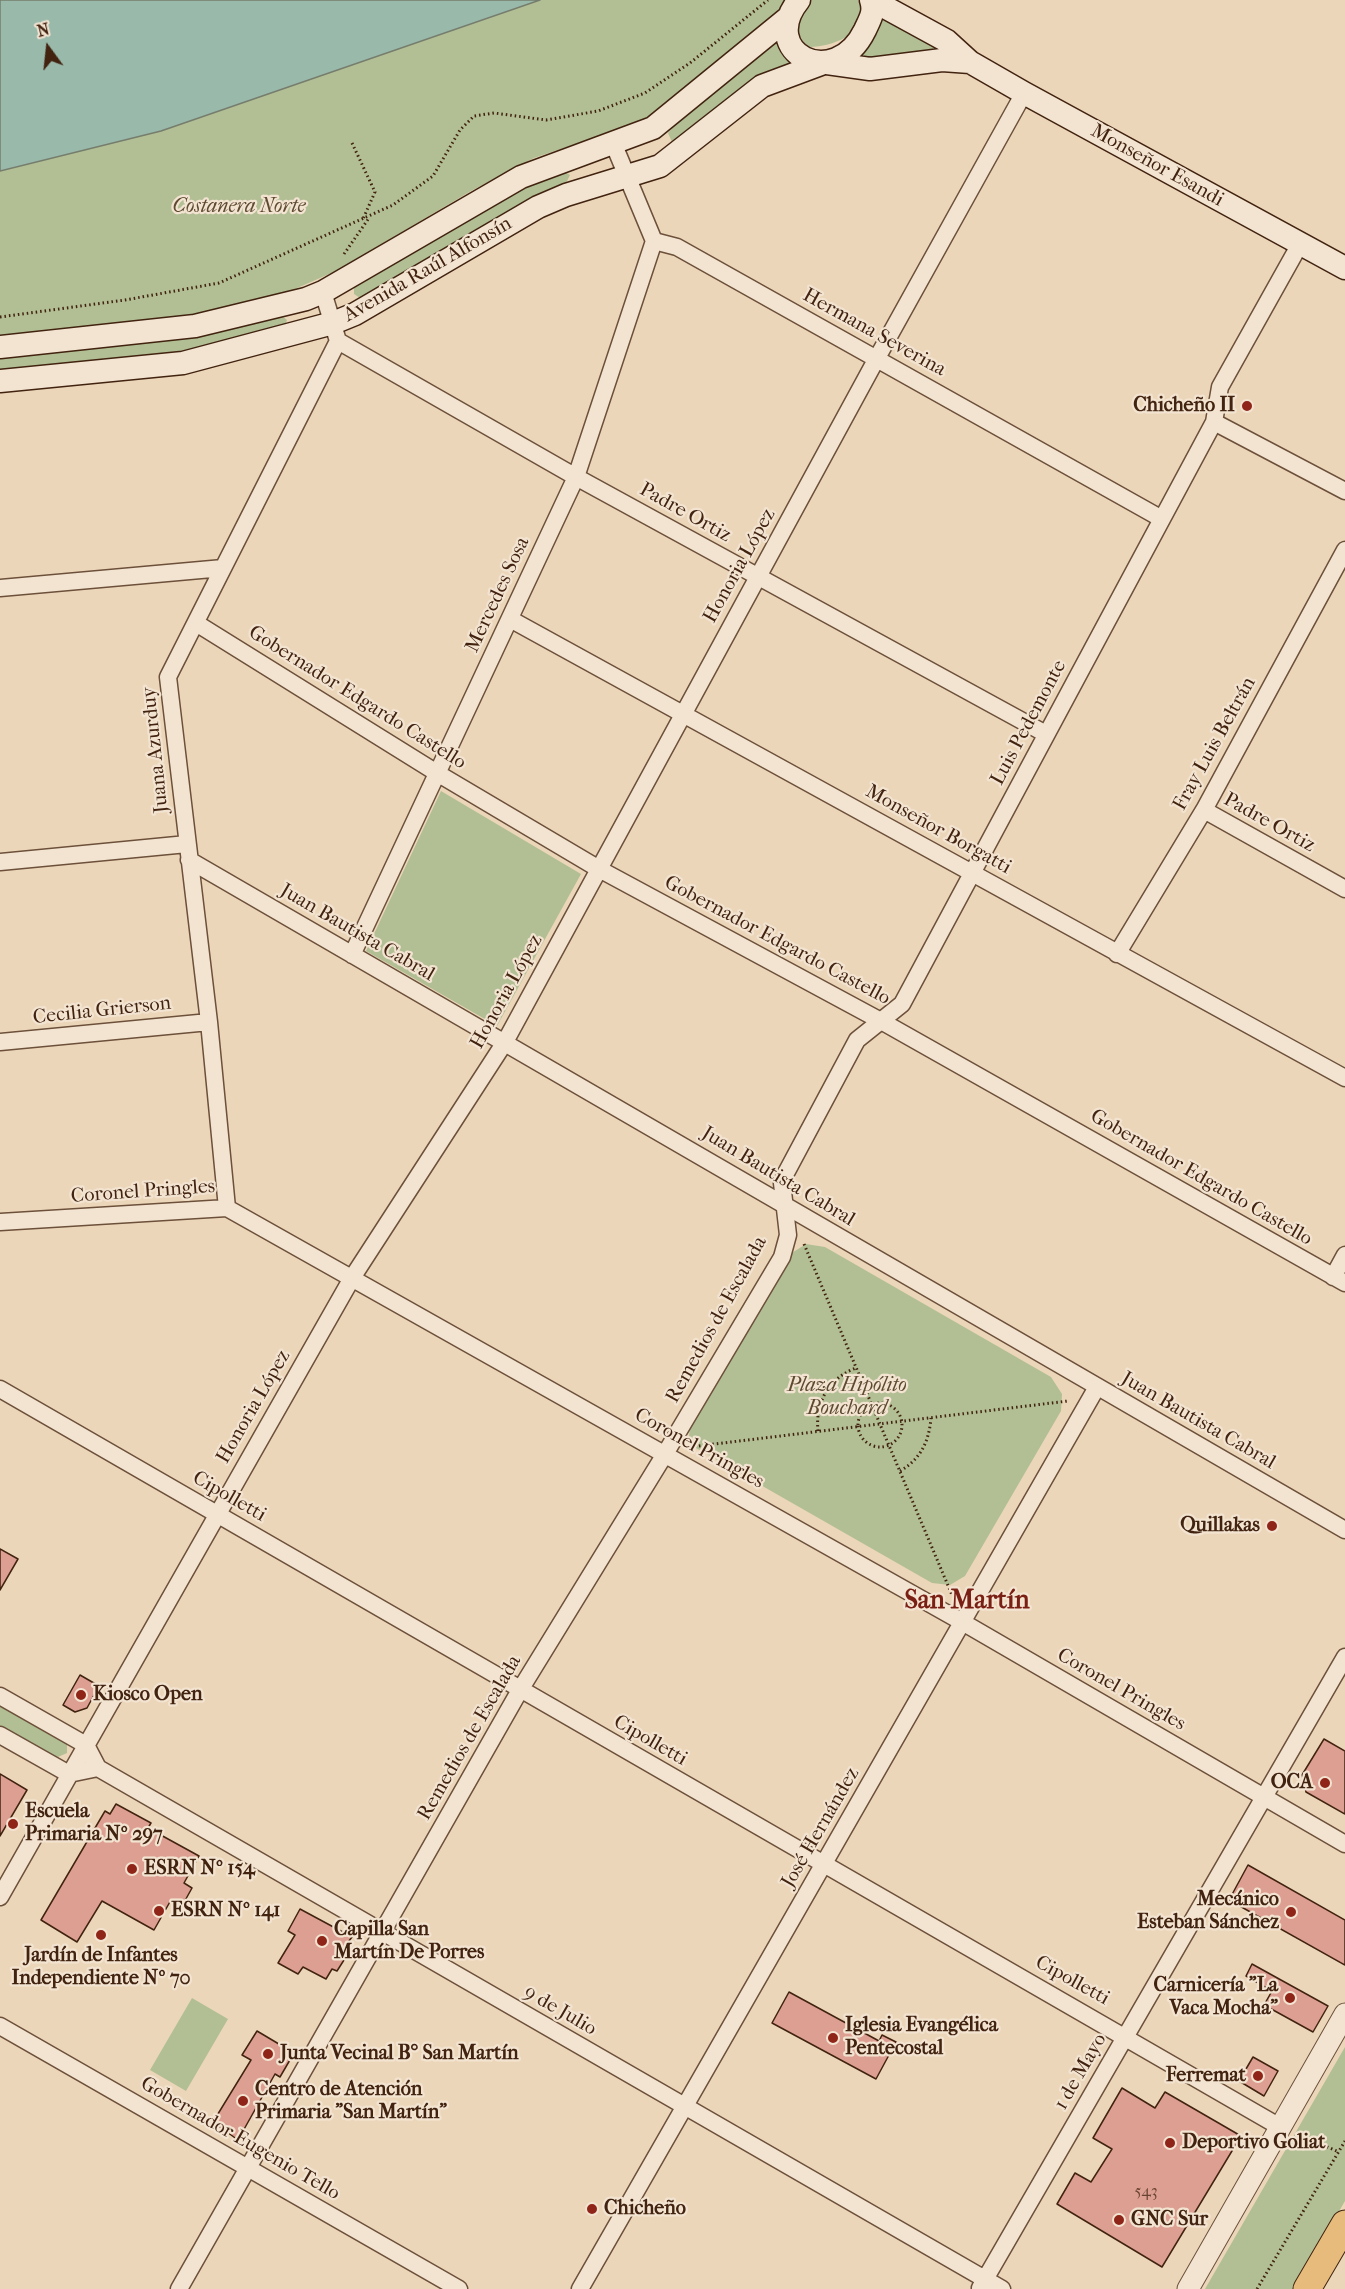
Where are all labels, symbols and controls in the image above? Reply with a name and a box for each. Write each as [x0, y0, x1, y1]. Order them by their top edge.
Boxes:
north arrow [18, 18, 78, 78]
text: N [35, 19, 52, 41]
street label: Monseñor Esandi [1086, 120, 1228, 212]
park label: Costanera Norte [172, 195, 306, 219]
street label: Avenida Raúl Alfonsín [340, 212, 516, 328]
street label: Hermana Severina [798, 284, 950, 382]
place label: Chicheño II [1133, 394, 1235, 418]
marker: Chicheño II [1240, 399, 1254, 413]
street label: Padre Ortiz [635, 478, 735, 548]
street label: Honoria López [699, 505, 781, 627]
street label: Mercedes Sosa [461, 533, 535, 657]
street label: Gobernador Edgardo Castello [244, 621, 470, 775]
street label: Luis Pedemonte [986, 656, 1072, 790]
street label: Fray Luis Beltrán [1168, 673, 1262, 815]
street label: Juana Azurduy [137, 686, 175, 814]
street label: Monseñor Borgatti [861, 780, 1015, 880]
street label: Padre Ortiz [1219, 788, 1319, 858]
street label: Gobernador Edgardo Castello [660, 871, 894, 1011]
street label: Juan Bautista Cabral [275, 879, 439, 987]
street label: Honoria López [466, 931, 548, 1053]
street label: Cecilia Grierson [32, 992, 172, 1030]
street label: Gobernador Edgardo Castello [1086, 1105, 1316, 1251]
street label: Juan Bautista Cabral [697, 1122, 859, 1232]
street label: Coronel Pringles [70, 1175, 216, 1209]
street label: Remedios de Escalada [661, 1233, 773, 1407]
street label: Honoria López [212, 1346, 296, 1468]
street label: Juan Bautista Cabral [1116, 1367, 1280, 1475]
park label: Plaza Hipólito Bouchard [787, 1374, 907, 1421]
street label: Coronel Pringles [630, 1403, 768, 1495]
street label: Cipolletti [188, 1466, 270, 1528]
place label: Quillakas [1180, 1514, 1260, 1538]
marker: Quillakas [1265, 1519, 1279, 1533]
district label: San Martín [904, 1586, 1030, 1618]
street label: Coronel Pringles [1052, 1644, 1190, 1736]
street label: Remedios de Escalada [413, 1651, 527, 1825]
place label: Kiosco Open [93, 1683, 203, 1707]
marker: Kiosco Open [74, 1688, 88, 1702]
street label: Cipolletti [609, 1710, 691, 1772]
street label: José Hernández [777, 1764, 865, 1892]
place label: OCA [1271, 1771, 1313, 1795]
marker: OCA [1318, 1776, 1332, 1790]
place label: Escuela Primaria Nº 297 [25, 1800, 163, 1847]
marker: Escuela Primaria Nº 297 [6, 1817, 20, 1831]
place label: ESRN Nº 154 [144, 1857, 255, 1881]
marker: ESRN Nº 154 [125, 1862, 139, 1876]
place label: Mecánico Esteban Sánchez [1137, 1888, 1279, 1935]
place label: ESRN Nº 141 [171, 1899, 280, 1923]
marker: ESRN Nº 141 [152, 1904, 166, 1918]
marker: Mecánico Esteban Sánchez [1284, 1905, 1298, 1919]
place label: Capilla San Martín De Porres [334, 1918, 484, 1965]
marker: Jardín de Infantes Independiente Nº 70 [94, 1928, 108, 1942]
marker: Capilla San Martín De Porres [315, 1934, 329, 1948]
place label: Jardín de Infantes Independiente Nº 70 [11, 1944, 191, 1991]
street label: Cipolletti [1031, 1951, 1113, 2011]
place label: Carnicería "La Vaca Mocha" [1154, 1974, 1278, 2021]
street label: 9 de Julio [519, 1981, 601, 2041]
marker: Carnicería "La Vaca Mocha" [1283, 1991, 1297, 2005]
place label: Iglesia Evangélica Pentecostal [845, 2014, 998, 2061]
street label: 1 de Mayo [1050, 2030, 1112, 2114]
marker: Iglesia Evangélica Pentecostal [826, 2031, 840, 2045]
place label: Junta Vecinal B° San Martín [280, 2042, 519, 2066]
marker: Junta Vecinal B° San Martín [261, 2047, 275, 2061]
place label: Ferremat [1166, 2064, 1246, 2088]
marker: Ferremat [1251, 2069, 1265, 2083]
street label: Gobernador Eugenio Tello [136, 2072, 344, 2206]
place label: Centro de Atención Primaria "San Martín" [255, 2078, 447, 2125]
marker: Centro de Atención Primaria "San Martín" [236, 2094, 250, 2108]
place label: Deportivo Goliat [1182, 2131, 1325, 2155]
marker: Deportivo Goliat [1163, 2136, 1177, 2150]
house number: 543 [1135, 2182, 1157, 2202]
place label: Chicheño [604, 2197, 686, 2221]
marker: Chicheño [585, 2202, 599, 2216]
place label: GNC Sur [1131, 2208, 1208, 2232]
marker: GNC Sur [1112, 2213, 1126, 2227]

